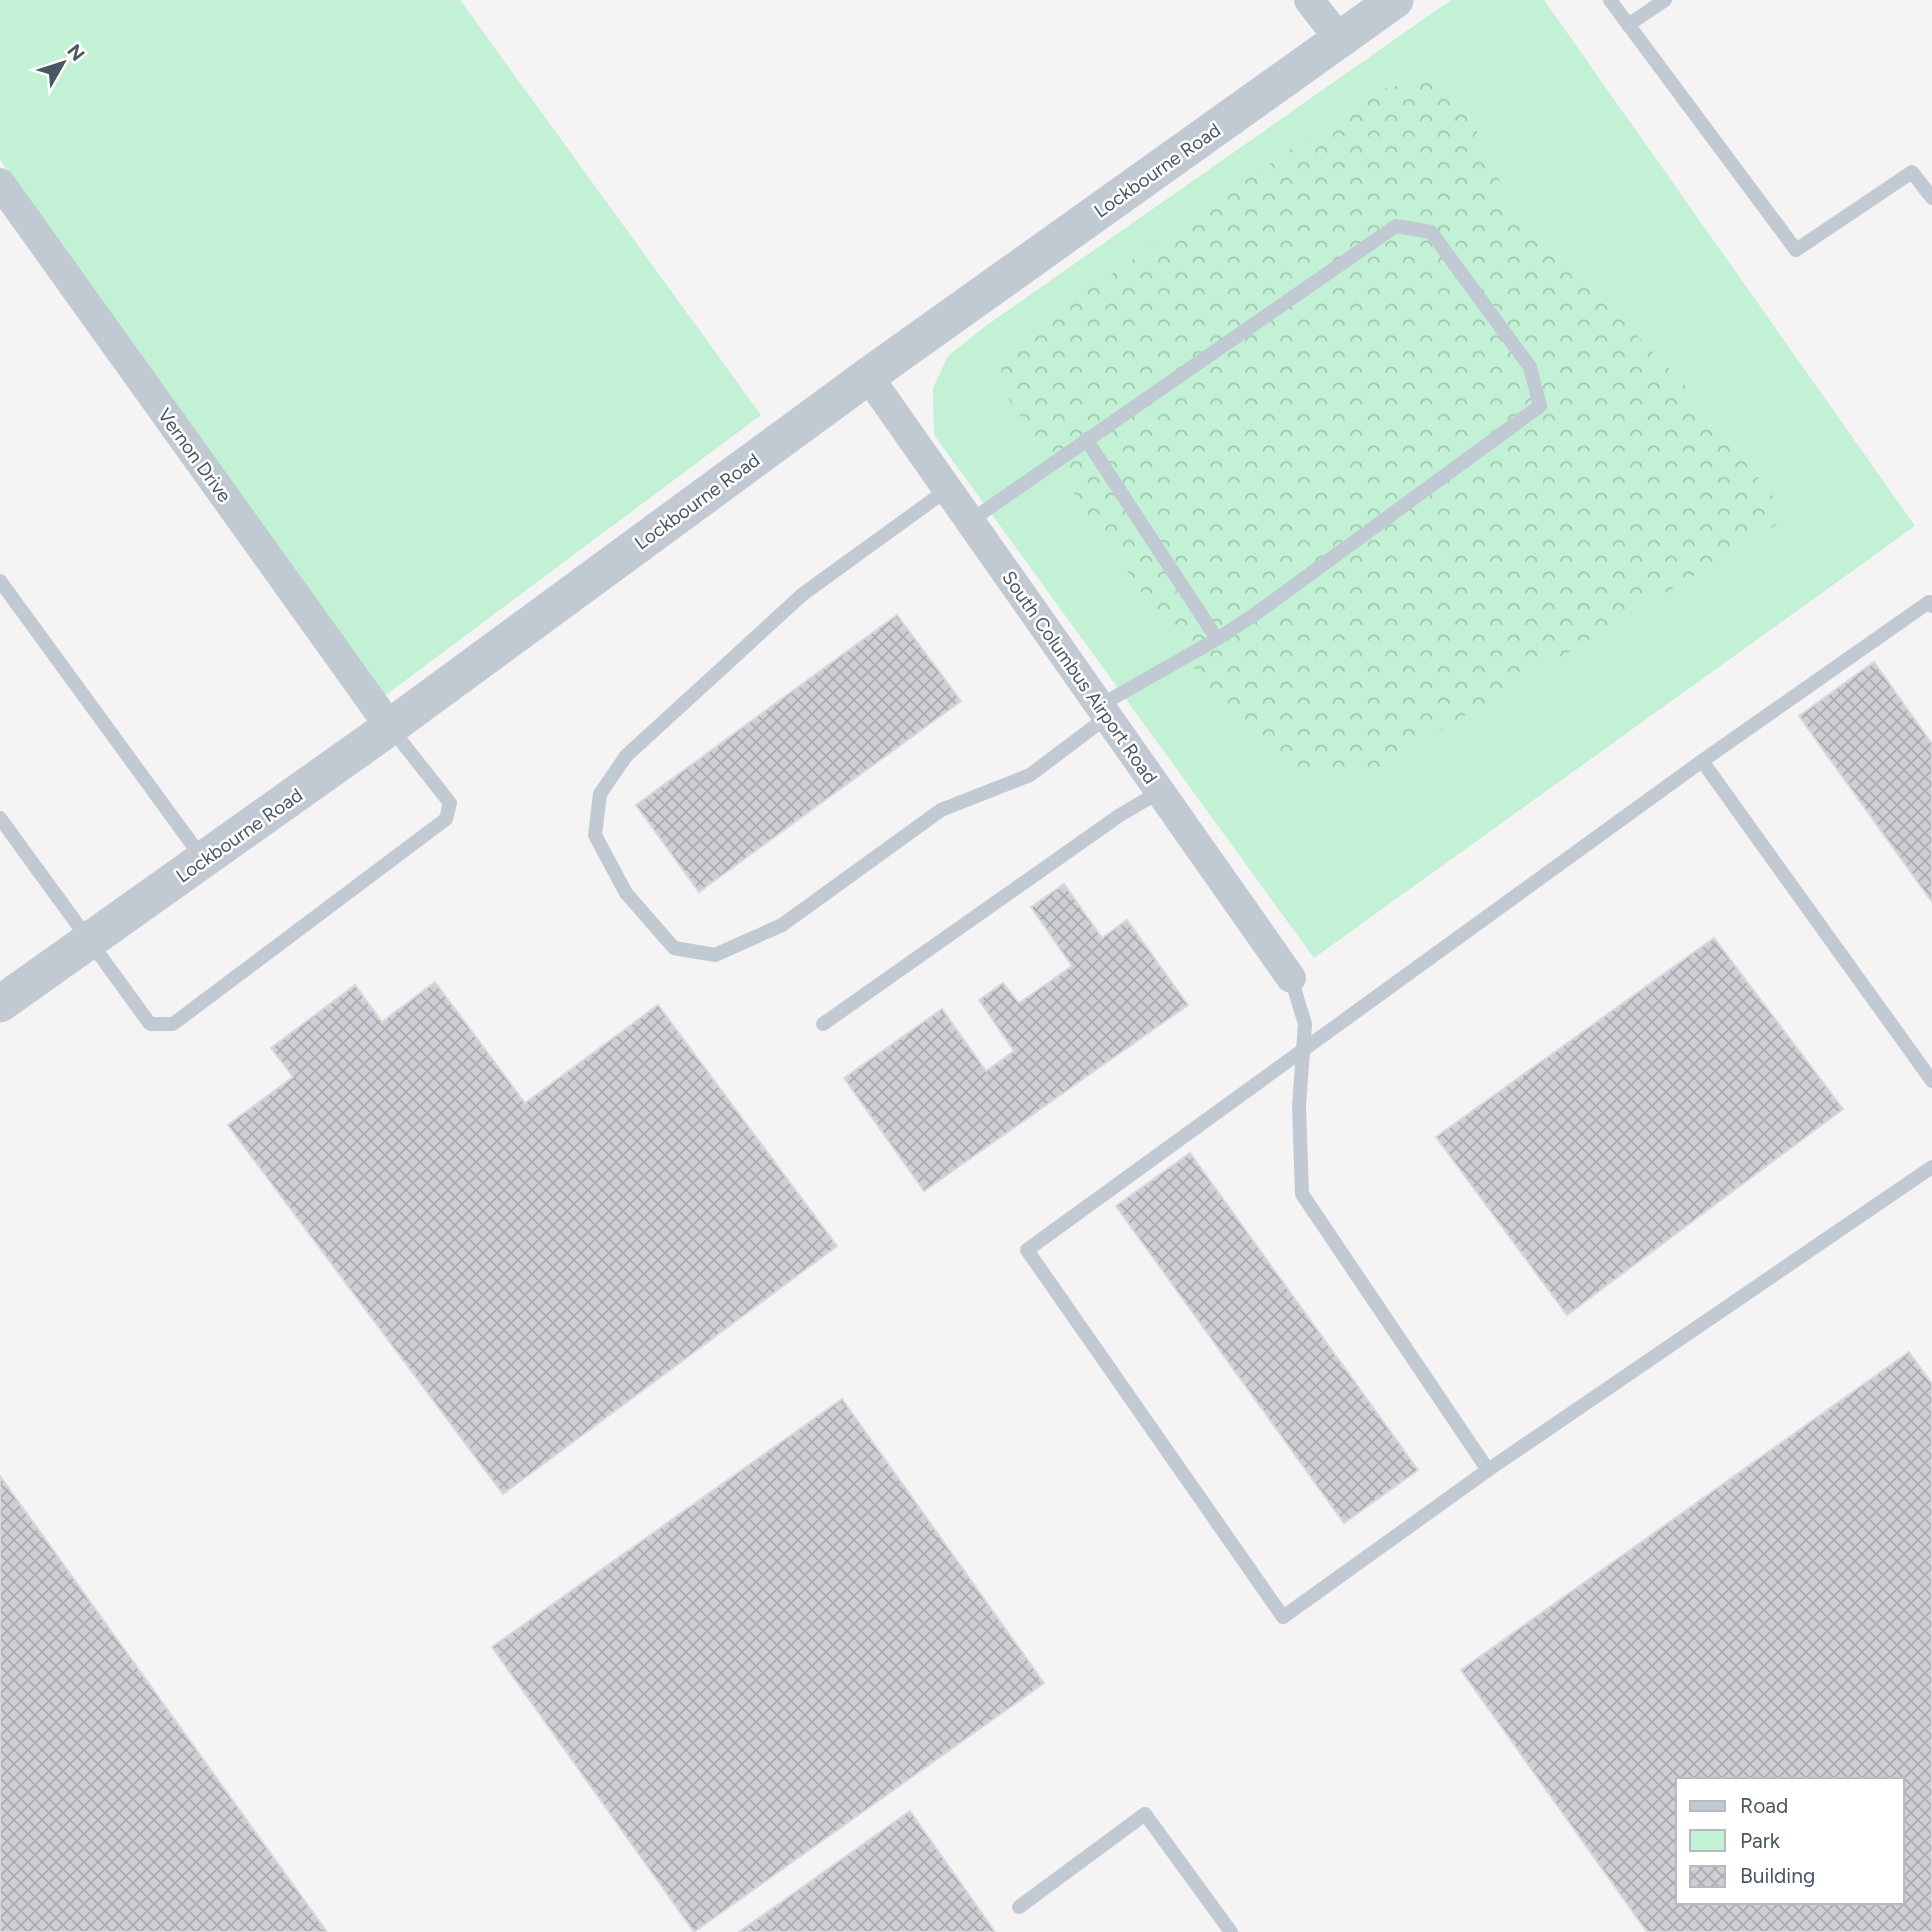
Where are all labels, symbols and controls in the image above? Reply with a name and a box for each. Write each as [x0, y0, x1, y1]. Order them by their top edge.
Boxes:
north arrow [28, 28, 98, 98]
text: N [62, 40, 89, 66]
street label: Lockbourne Road [1090, 118, 1225, 223]
street label: Vernon Drive [153, 404, 236, 507]
street label: Lockbourne Road [630, 448, 764, 554]
street label: South Columbus Airport Road [997, 566, 1162, 788]
street label: Lockbourne Road [172, 783, 307, 888]
legend [1676, 1778, 1904, 1904]
text: Road [1740, 1793, 1788, 1818]
text: Park [1740, 1828, 1781, 1853]
text: Building [1740, 1863, 1815, 1888]

